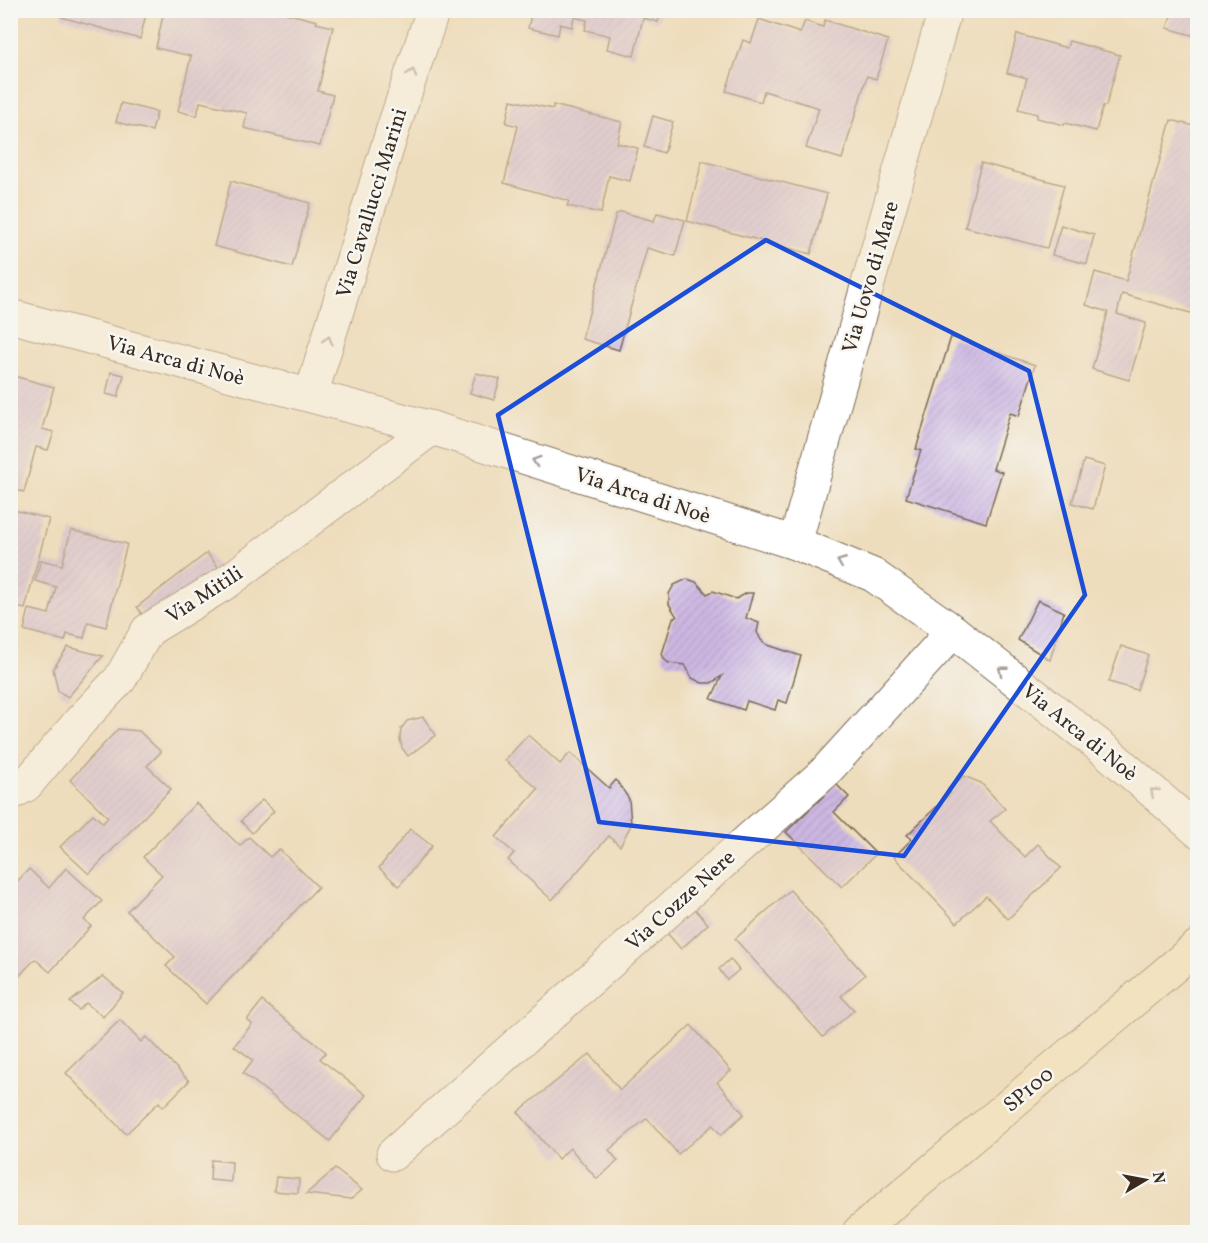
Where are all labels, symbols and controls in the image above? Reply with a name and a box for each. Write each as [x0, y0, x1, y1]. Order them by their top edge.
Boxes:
one-way arrow [404, 68, 417, 79]
street label: Via Cavallucci Marini [330, 105, 415, 302]
street label: Via Uovo di Mare [836, 198, 907, 357]
street label: Via Arca di Noè [104, 329, 248, 394]
one-way arrow [321, 335, 333, 346]
one-way arrow [531, 456, 542, 468]
street label: Via Arca di Noè [571, 461, 714, 532]
one-way arrow [836, 557, 847, 569]
street label: Via Mitili [161, 560, 249, 631]
one-way arrow [998, 666, 1009, 677]
street label: Via Arca di Noè [1015, 678, 1143, 789]
one-way arrow [1150, 788, 1161, 799]
street label: Via Cozze Nere [620, 844, 742, 958]
street label: SP100 [998, 1061, 1060, 1120]
north arrow [1115, 1150, 1175, 1210]
text: N [1146, 1170, 1170, 1186]

